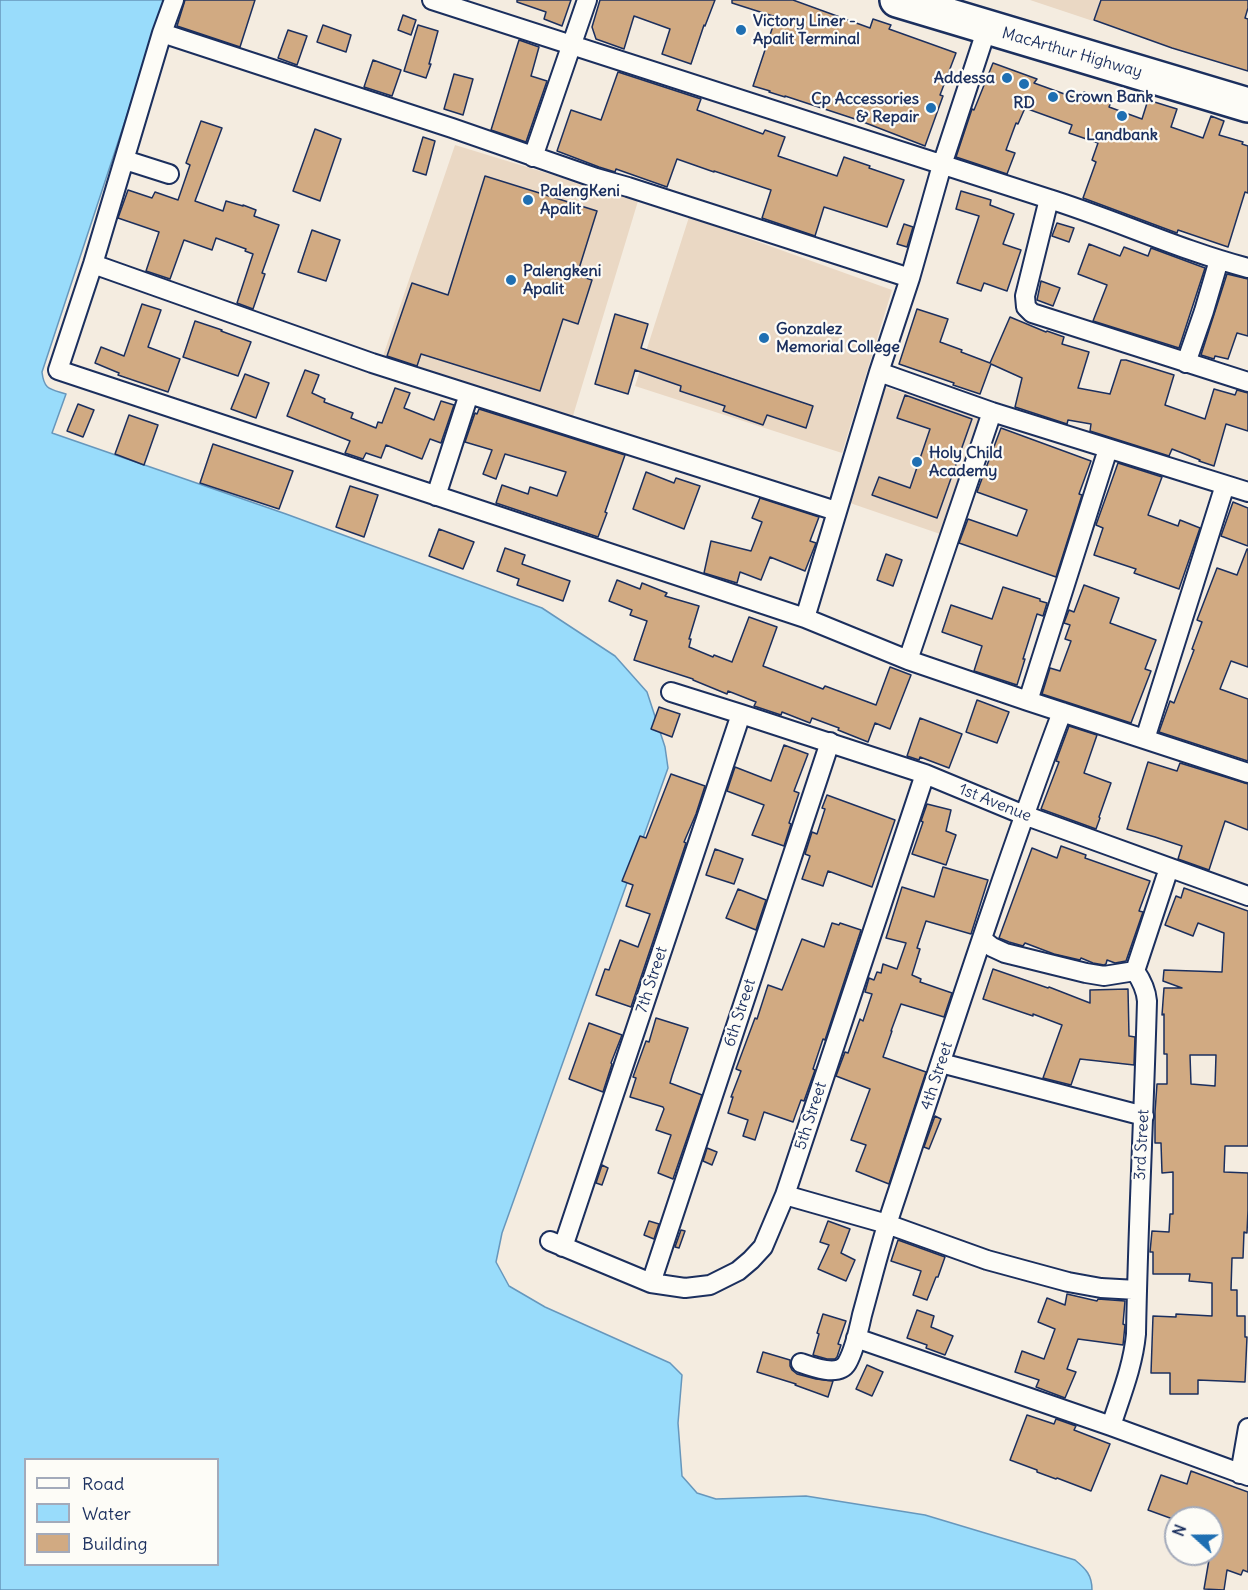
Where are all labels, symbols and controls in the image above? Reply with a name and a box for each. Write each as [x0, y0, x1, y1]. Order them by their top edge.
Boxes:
place label: Victory Liner - Apalit Terminal [753, 11, 860, 49]
marker: Victory Liner - Apalit Terminal [734, 23, 748, 37]
street label: MacArthur Highway [1000, 24, 1144, 82]
place label: Addessa [934, 68, 995, 88]
marker: Addessa [1000, 71, 1014, 85]
marker: RD [1017, 77, 1031, 91]
place label: Crown Bank [1065, 87, 1153, 107]
place label: Cp Accessories & Repair [811, 89, 919, 127]
marker: Crown Bank [1046, 90, 1060, 104]
place label: RD [1013, 93, 1035, 113]
marker: Cp Accessories & Repair [924, 101, 938, 115]
marker: Landbank [1115, 109, 1129, 123]
place label: Landbank [1086, 125, 1158, 145]
place label: PalengKeni Apalit [540, 181, 620, 219]
marker: PalengKeni Apalit [521, 193, 535, 207]
place label: Palengkeni Apalit [523, 261, 601, 299]
marker: Palengkeni Apalit [504, 273, 518, 287]
place label: Gonzalez Memorial College [776, 319, 900, 357]
marker: Gonzalez Memorial College [757, 331, 771, 345]
place label: Holy Child Academy [929, 443, 1002, 481]
marker: Holy Child Academy [910, 455, 924, 469]
street label: 1st Avenue [956, 780, 1034, 826]
street label: 7th Street [632, 944, 672, 1016]
street label: 6th Street [720, 977, 760, 1049]
street label: 4th Street [917, 1040, 957, 1112]
street label: 5th Street [791, 1080, 831, 1152]
street label: 3rd Street [1131, 1109, 1153, 1181]
legend [24, 1458, 219, 1566]
text: Road [82, 1472, 124, 1495]
text: Water [82, 1502, 131, 1525]
north arrow [1164, 1506, 1224, 1566]
text: N [1168, 1522, 1190, 1539]
text: Building [82, 1532, 147, 1555]

